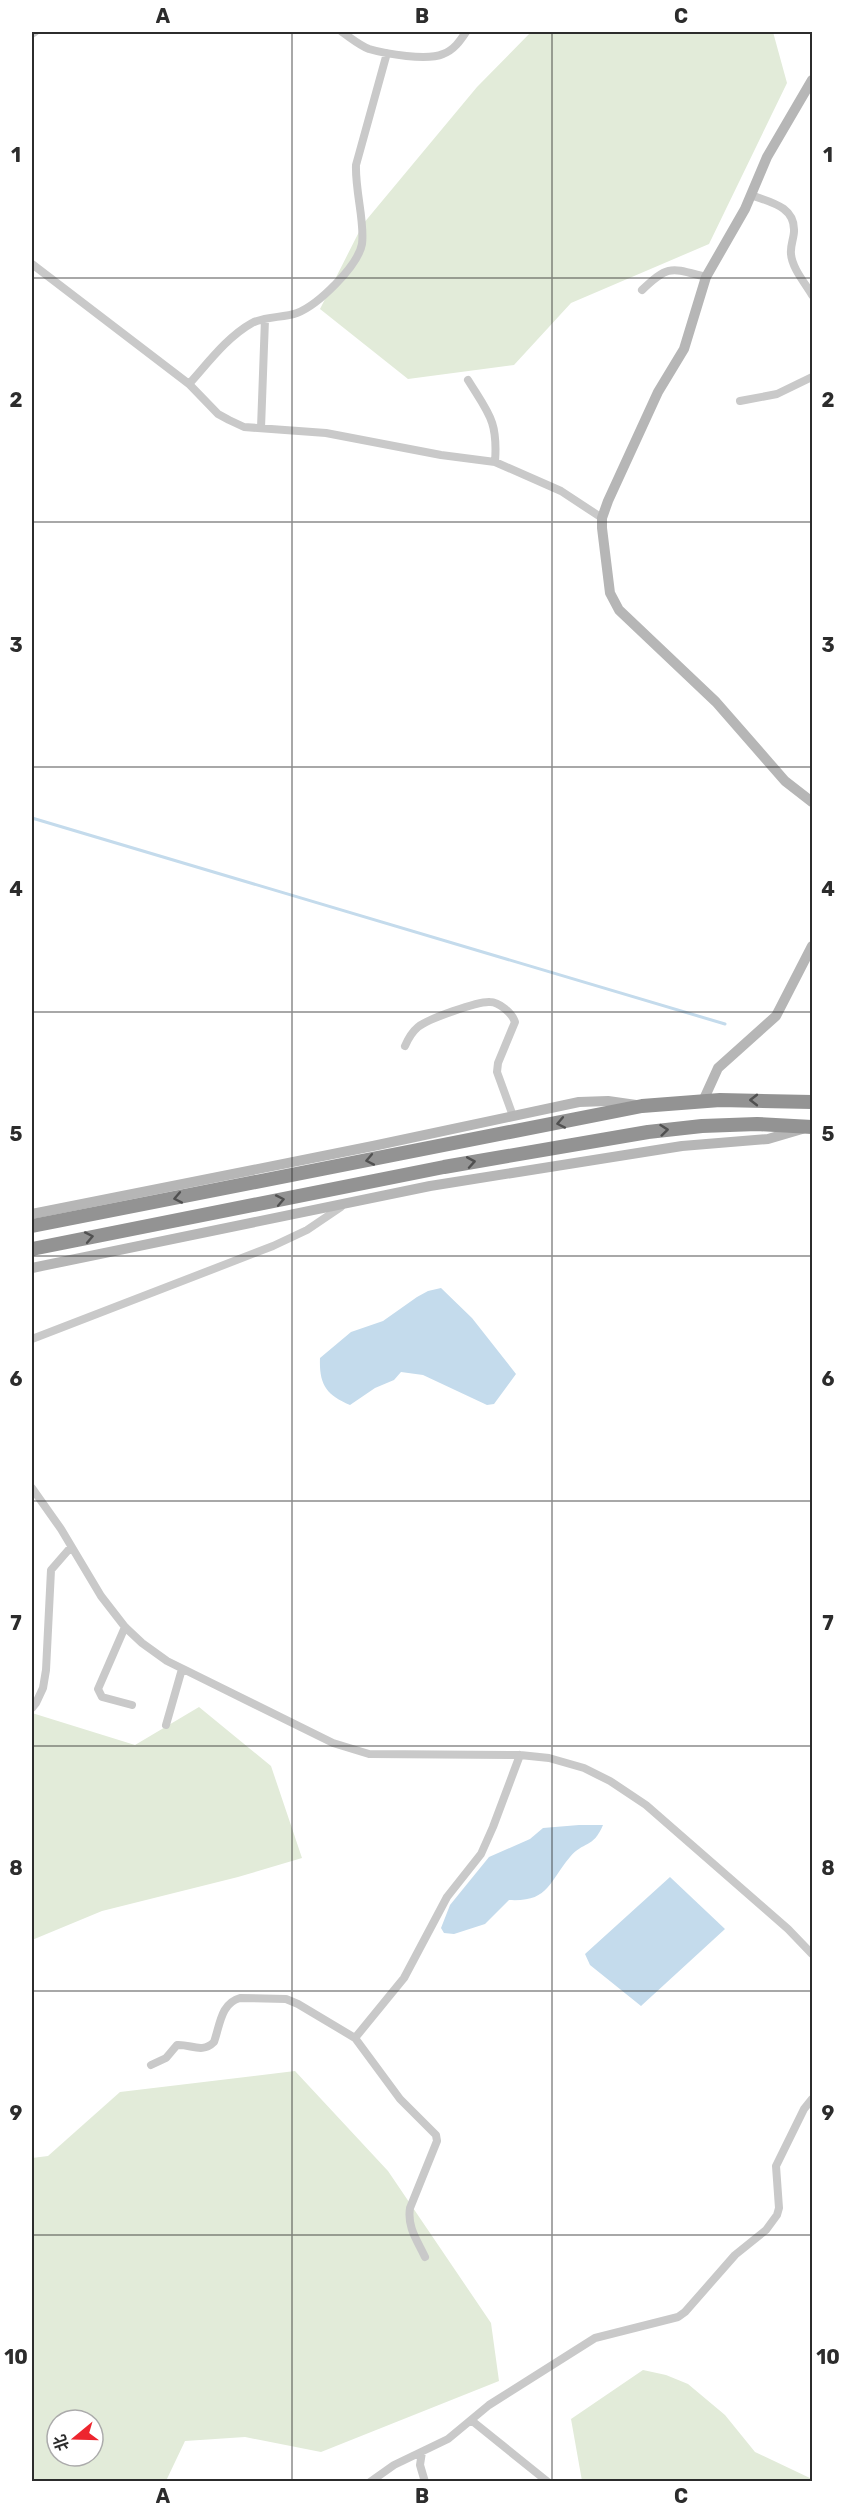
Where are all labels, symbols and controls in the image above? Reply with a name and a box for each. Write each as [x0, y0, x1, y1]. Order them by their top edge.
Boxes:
text: A [156, 4, 171, 28]
text: B [415, 4, 429, 28]
text: C [674, 4, 688, 28]
text: 1 [11, 143, 21, 167]
text: 1 [823, 143, 833, 167]
text: 2 [10, 388, 23, 412]
text: 2 [822, 388, 835, 412]
text: 3 [9, 633, 23, 657]
text: 3 [821, 633, 835, 657]
text: 4 [9, 877, 23, 901]
text: 4 [821, 877, 835, 901]
one-way arrow [750, 1094, 759, 1106]
one-way arrow [556, 1116, 566, 1129]
text: 5 [10, 1122, 23, 1146]
text: 5 [822, 1122, 835, 1146]
one-way arrow [659, 1124, 668, 1137]
one-way arrow [365, 1153, 375, 1166]
one-way arrow [466, 1156, 476, 1169]
one-way arrow [174, 1191, 184, 1204]
one-way arrow [275, 1194, 285, 1207]
one-way arrow [84, 1232, 94, 1245]
text: 6 [9, 1367, 23, 1391]
text: 6 [821, 1367, 835, 1391]
text: 7 [10, 1611, 22, 1635]
text: 7 [822, 1611, 834, 1635]
text: 8 [9, 1856, 23, 1880]
text: 8 [821, 1856, 835, 1880]
text: 9 [10, 2101, 23, 2125]
text: 9 [822, 2101, 835, 2125]
text: 10 [4, 2345, 28, 2369]
text: 10 [816, 2345, 840, 2369]
north arrow [45, 2408, 105, 2468]
text: 北 [50, 2432, 73, 2453]
text: A [156, 2484, 171, 2508]
text: B [415, 2484, 429, 2508]
text: C [674, 2484, 688, 2508]

